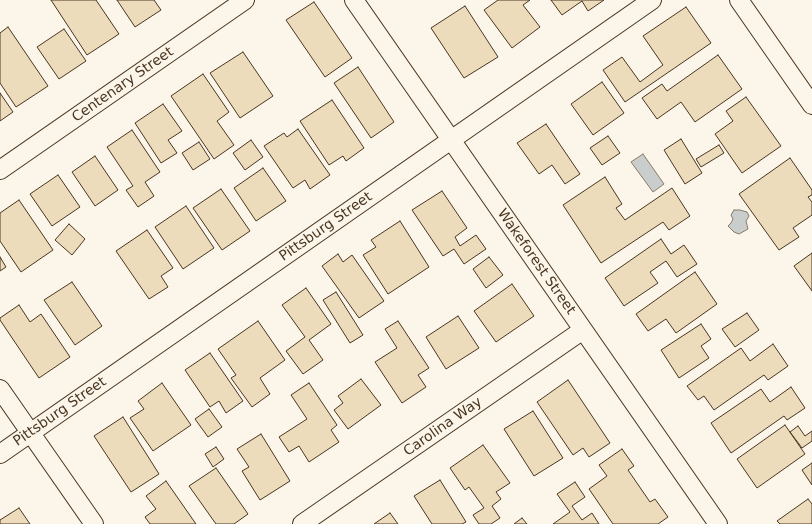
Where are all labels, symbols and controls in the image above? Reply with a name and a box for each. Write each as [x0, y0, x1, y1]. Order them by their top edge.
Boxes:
street label: Centenary Street [69, 44, 177, 126]
street label: Pittsburg Street [276, 189, 376, 265]
street label: Wakeforest Street [493, 206, 579, 318]
street label: Pittsburg Street [10, 374, 110, 450]
street label: Carolina Way [401, 394, 485, 460]

